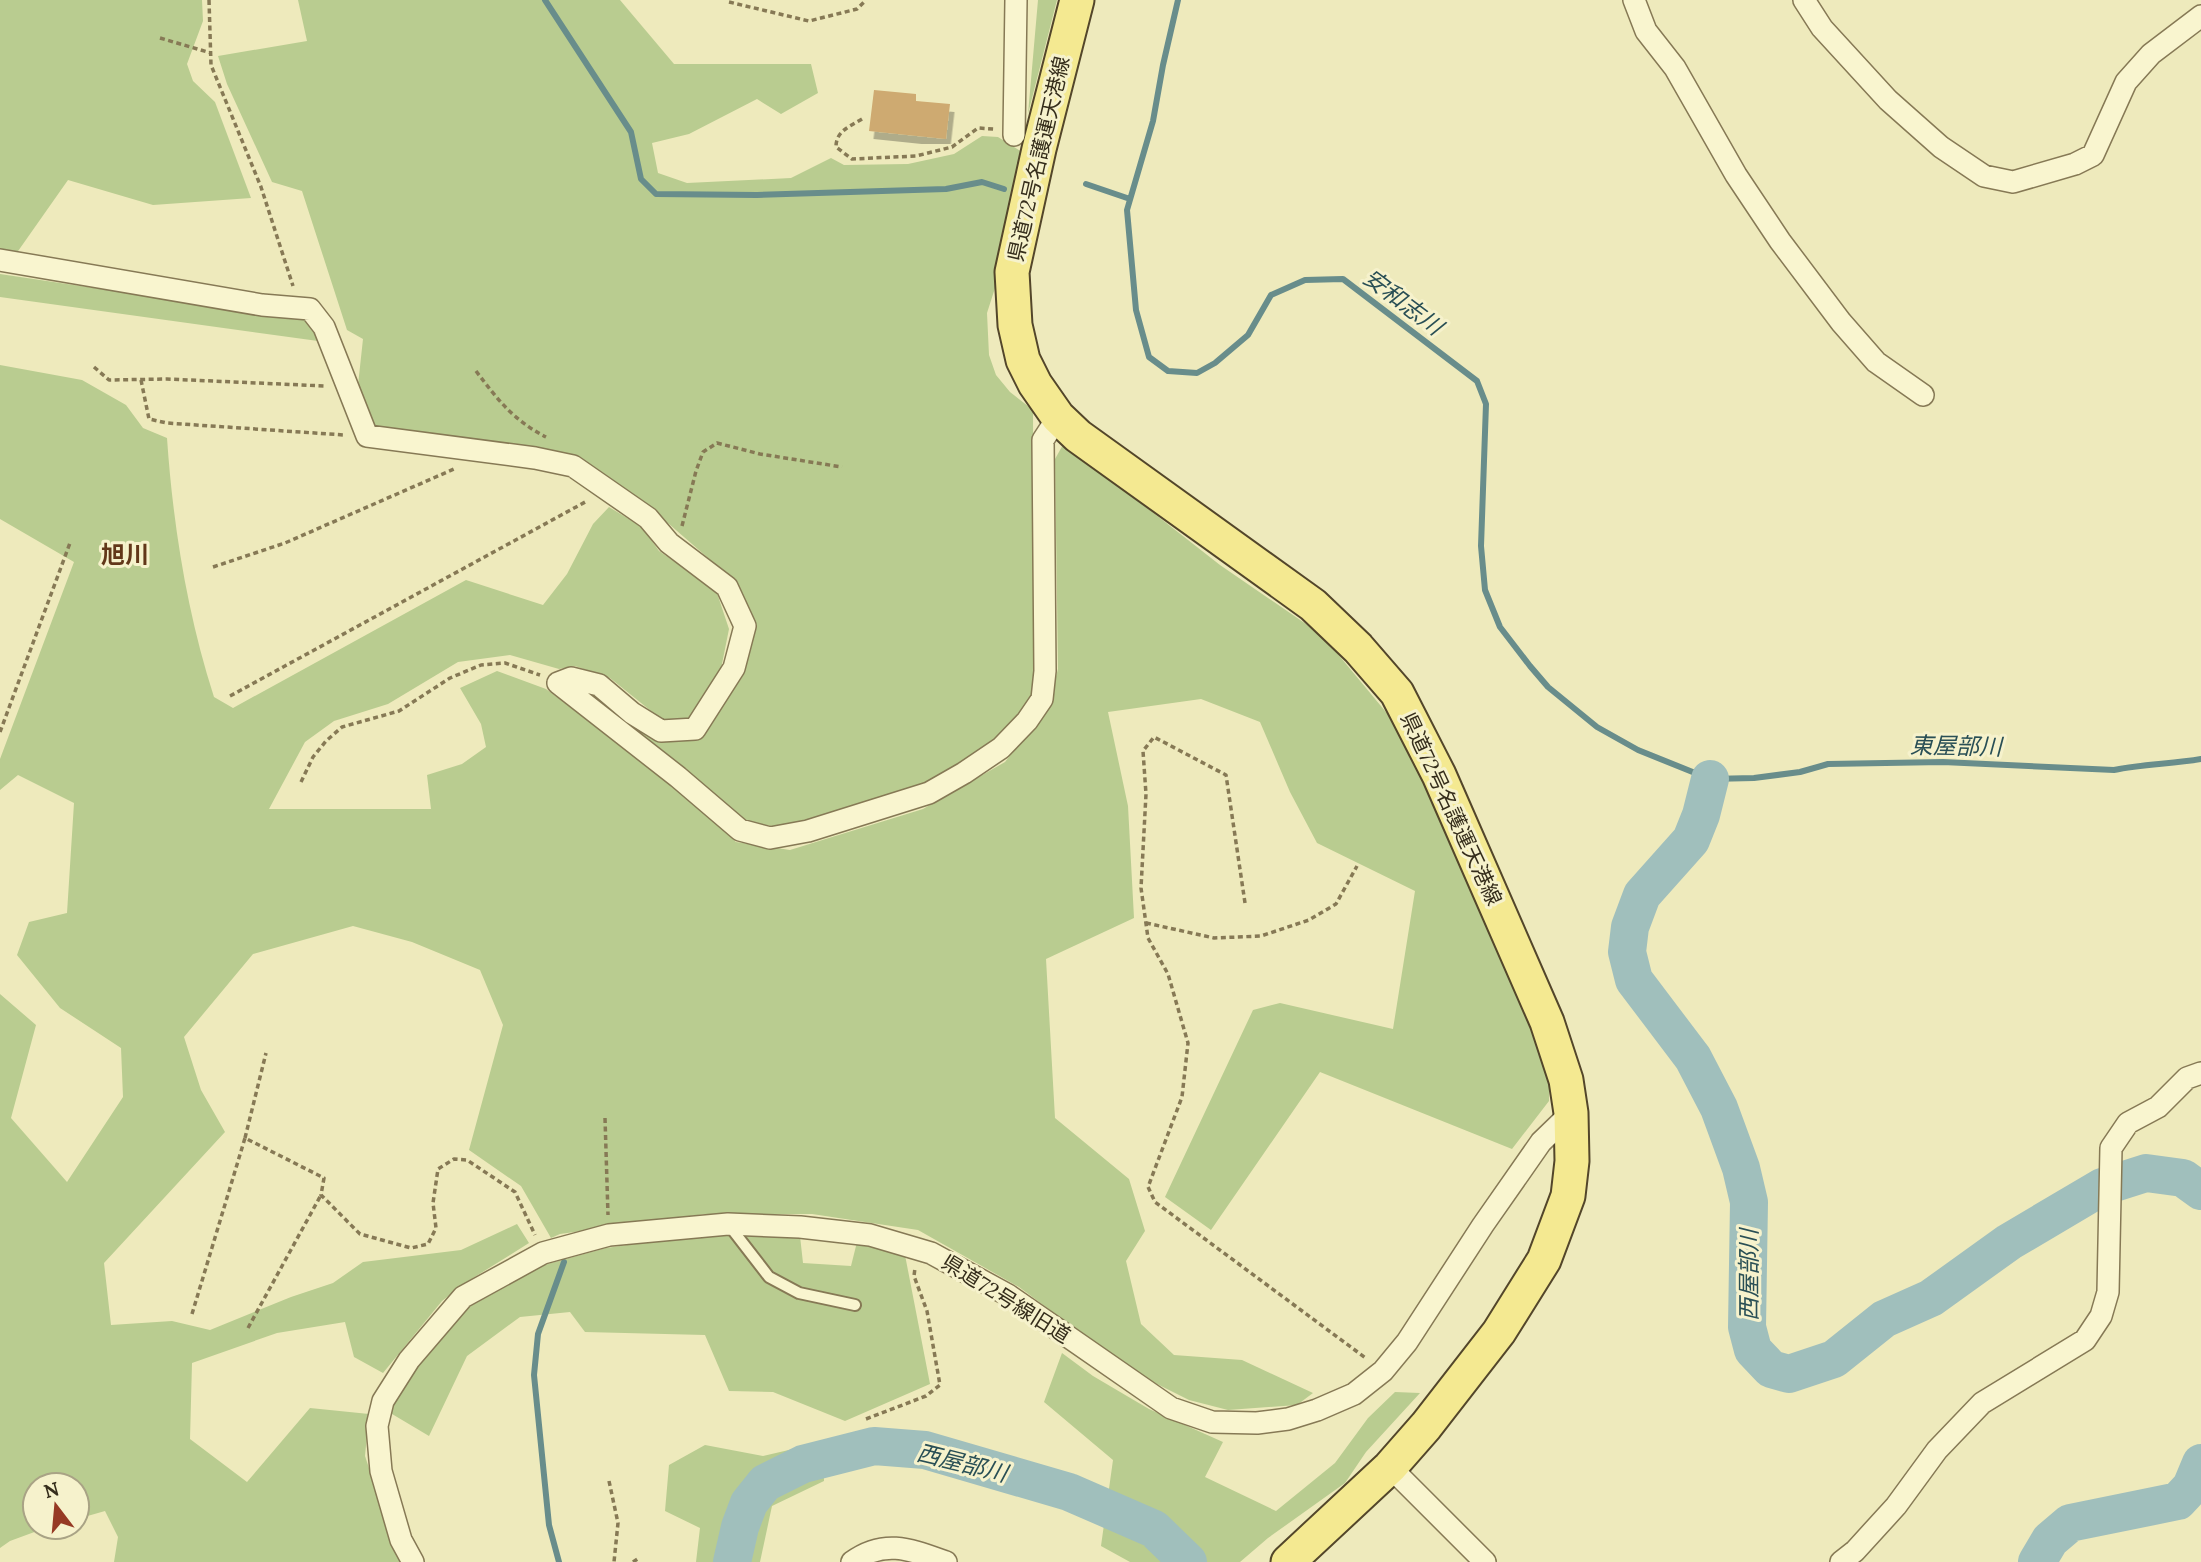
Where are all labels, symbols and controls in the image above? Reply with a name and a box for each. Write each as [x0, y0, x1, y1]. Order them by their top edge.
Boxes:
street label: 県道72号名護運天港線 [1002, 54, 1075, 264]
water label: 安和志川 [1358, 262, 1451, 343]
district label: 旭川 [101, 539, 149, 570]
street label: 県道72号名護運天港線 [1395, 708, 1508, 910]
water label: 東屋部川 [1910, 730, 2005, 761]
water label: 西屋部川 [1734, 1226, 1763, 1321]
street label: 県道72号線旧道 [937, 1248, 1076, 1349]
water label: 西屋部川 [914, 1437, 1013, 1488]
north arrow [21, 1471, 91, 1541]
text: N [41, 1476, 62, 1503]

